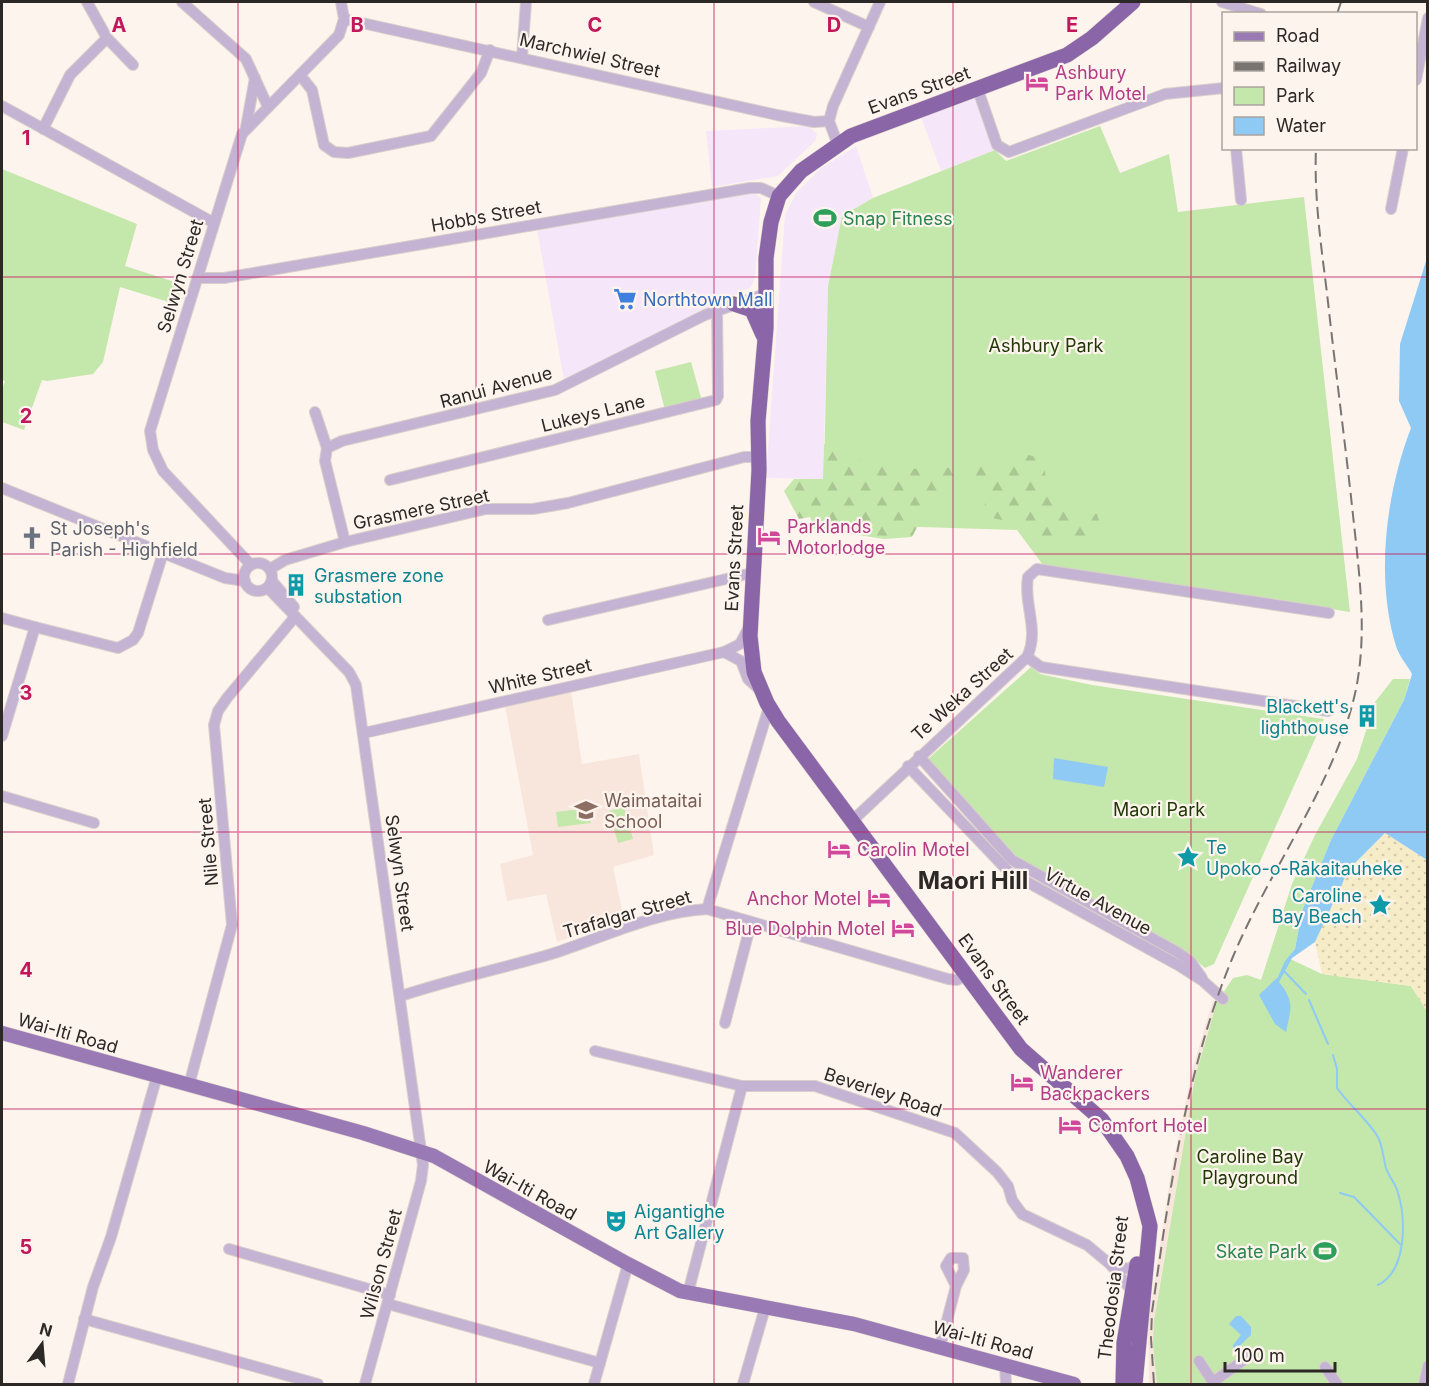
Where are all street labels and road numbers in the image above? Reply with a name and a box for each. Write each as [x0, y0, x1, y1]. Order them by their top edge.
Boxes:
street label: Marchwiel Street [518, 29, 662, 81]
street label: Evans Street [865, 62, 973, 118]
street label: Hobbs Street [429, 196, 543, 236]
street label: Selwyn Street [153, 217, 207, 335]
street label: Ranui Avenue [437, 362, 555, 412]
street label: Lukeys Lane [539, 390, 647, 436]
street label: Grasmere Street [351, 484, 491, 534]
street label: Evans Street [721, 504, 747, 612]
street label: Te Weka Street [907, 643, 1017, 745]
street label: White Street [487, 654, 594, 698]
street label: Nile Street [194, 797, 222, 887]
street label: Selwyn Street [381, 813, 419, 933]
street label: Virtue Avenue [1041, 863, 1155, 939]
street label: Trafalgar Street [561, 886, 693, 942]
street label: Evans Street [954, 930, 1034, 1029]
street label: Wai-Iti Road [15, 1009, 121, 1057]
street label: Beverley Road [822, 1063, 944, 1121]
street label: Wai-Iti Road [480, 1156, 580, 1224]
street label: Wilson Street [356, 1206, 406, 1321]
street label: Theodosia Street [1094, 1215, 1132, 1361]
street label: Wai-Iti Road [930, 1316, 1036, 1364]

